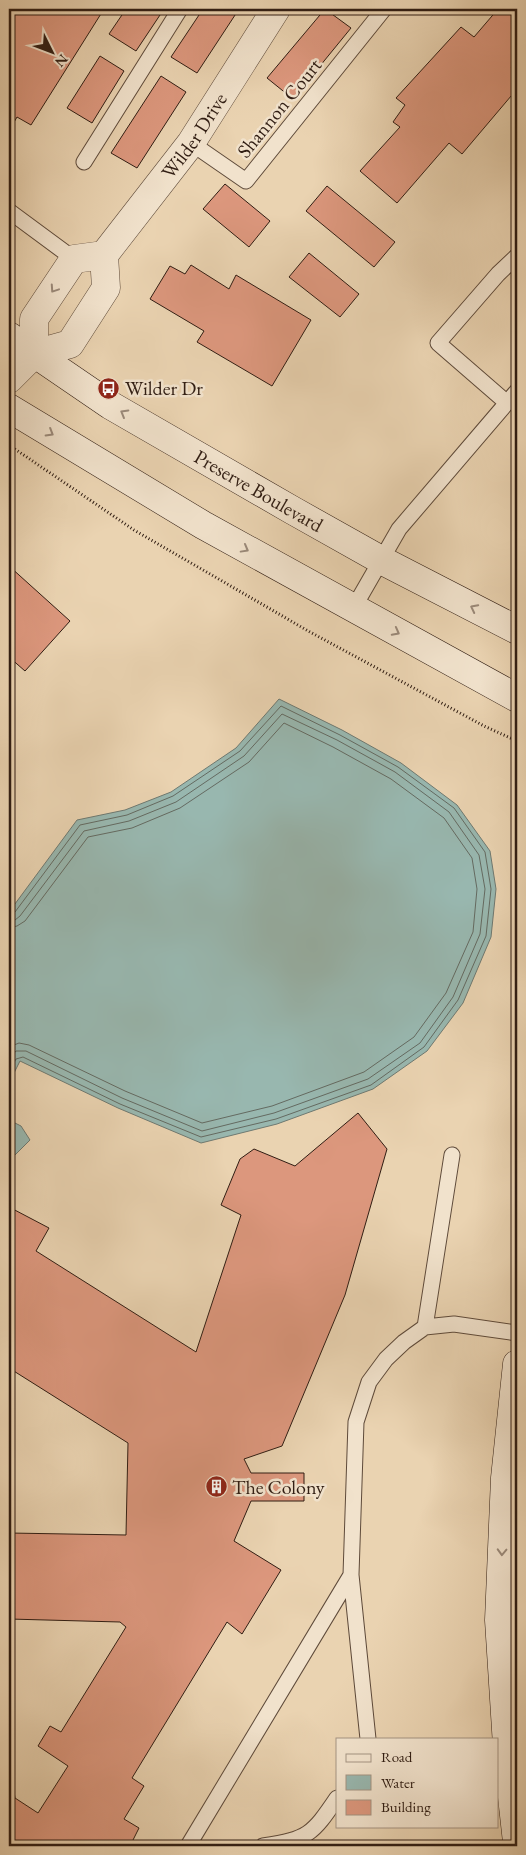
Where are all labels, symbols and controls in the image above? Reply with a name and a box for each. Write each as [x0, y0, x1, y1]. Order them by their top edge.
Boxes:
north arrow [28, 28, 78, 78]
text: N [51, 50, 72, 71]
street label: Shannon Court [231, 52, 328, 163]
street label: Wilder Drive [155, 87, 233, 184]
one-way arrow [51, 283, 60, 293]
place label: Wilder Dr [125, 375, 203, 401]
bus stop icon: Wilder Dr [97, 376, 121, 400]
one-way arrow [121, 409, 130, 419]
one-way arrow [45, 427, 54, 437]
street label: Preserve Boulevard [190, 443, 329, 538]
one-way arrow [240, 543, 249, 553]
one-way arrow [470, 604, 479, 614]
one-way arrow [390, 626, 399, 636]
place label: The Colony [232, 1474, 325, 1500]
building icon: The Colony [204, 1475, 228, 1499]
one-way arrow [496, 1548, 507, 1556]
legend [336, 1738, 498, 1828]
text: Road [381, 1747, 413, 1766]
text: Water [381, 1773, 415, 1792]
text: Building [381, 1797, 431, 1816]

